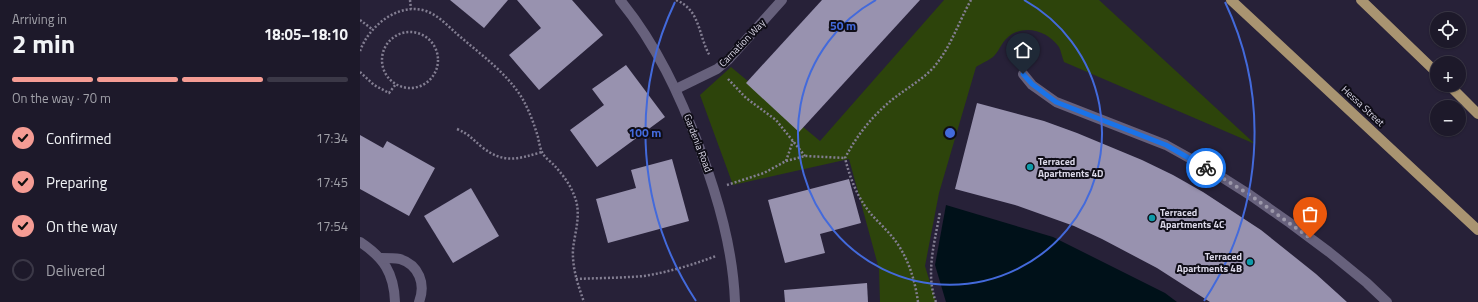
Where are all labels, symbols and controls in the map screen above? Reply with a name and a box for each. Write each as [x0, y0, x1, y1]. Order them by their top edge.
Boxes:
text: Arriving in [12, 9, 67, 29]
map controls [1430, 12, 1466, 136]
button: locate [1430, 12, 1466, 48]
street label: Carnation Way [715, 16, 769, 70]
text: 50 m [830, 16, 856, 35]
text: 18:05–18:10 [264, 23, 348, 46]
text: 2 min [12, 24, 75, 63]
pin [1006, 33, 1040, 74]
icon: home [1012, 39, 1034, 61]
button: + [1430, 56, 1466, 92]
street label: Hessa Street [1338, 82, 1388, 130]
text: On the way · 70 m [12, 88, 111, 108]
button: − [1430, 100, 1466, 136]
street label: Gardenia Road [680, 112, 716, 174]
text: 100 m [629, 123, 661, 142]
centre of rings [943, 126, 957, 140]
icon: check [12, 127, 34, 149]
text: Confirmed [46, 127, 111, 150]
text: 17:34 [316, 128, 348, 148]
courier [1186, 148, 1226, 188]
place label: Terraced Apartments 4D [1038, 154, 1104, 181]
icon: bike [1195, 157, 1217, 179]
marker: Terraced Apartments 4D [1025, 162, 1035, 172]
icon: check [12, 171, 34, 193]
text: Preparing [46, 171, 107, 194]
text: 17:45 [316, 172, 348, 192]
pin [1293, 197, 1327, 238]
icon: bag [1299, 203, 1321, 225]
place label: Terraced Apartments 4C [1160, 205, 1225, 232]
marker: Terraced Apartments 4C [1147, 213, 1157, 223]
icon: check [12, 215, 34, 237]
text: On the way [46, 215, 118, 238]
text: 17:54 [316, 216, 348, 236]
place label: Terraced Apartments 4B [1177, 249, 1242, 276]
marker: Terraced Apartments 4B [1245, 257, 1255, 267]
text: Delivered [46, 259, 105, 282]

